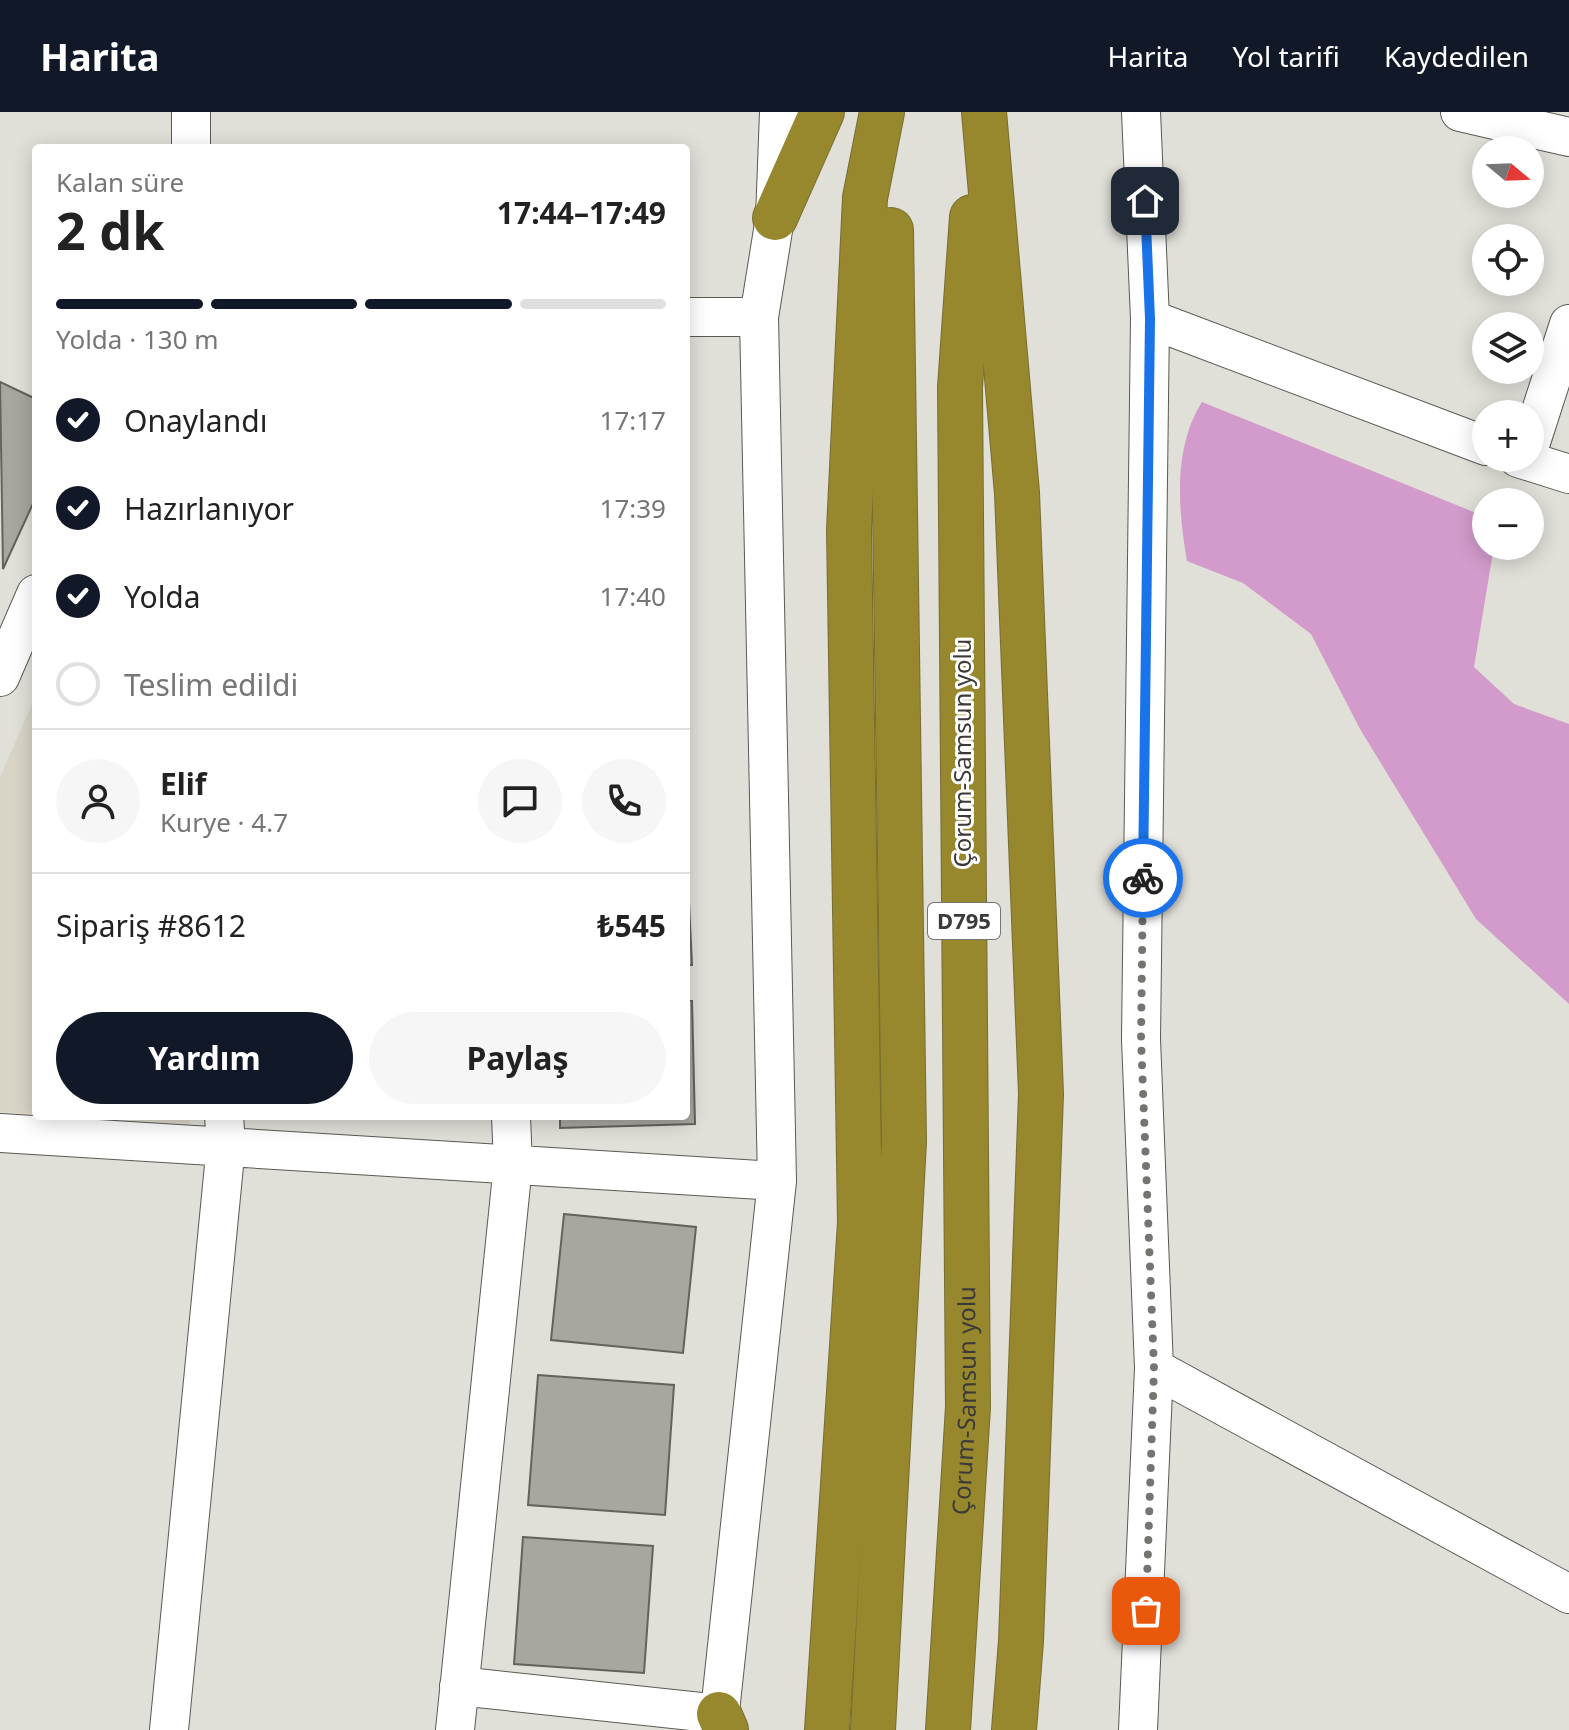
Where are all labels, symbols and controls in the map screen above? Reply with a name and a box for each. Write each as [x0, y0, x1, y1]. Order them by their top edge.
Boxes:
text: Harita [40, 30, 159, 82]
text: Harita [1107, 37, 1189, 75]
text: Yol tarifi [1233, 37, 1340, 75]
text: Kaydedilen [1384, 37, 1529, 75]
north arrow [1472, 136, 1544, 208]
map controls [1472, 136, 1544, 560]
text: Kalan süre [56, 164, 184, 200]
pin [1111, 167, 1179, 235]
icon: home [1123, 179, 1167, 223]
text: 17:44–17:49 [497, 192, 666, 233]
text: 2 dk [56, 194, 164, 265]
button: locate [1472, 224, 1544, 296]
button: layers [1472, 312, 1544, 384]
text: Yolda · 130 m [56, 321, 219, 357]
icon: check [56, 398, 100, 442]
text: Onaylandı [124, 400, 267, 441]
button: + [1472, 400, 1544, 472]
text: 17:17 [600, 402, 666, 438]
icon: check [56, 486, 100, 530]
text: Hazırlanıyor [124, 488, 294, 529]
button: − [1472, 488, 1544, 560]
text: 17:39 [600, 490, 666, 526]
icon: check [56, 574, 100, 618]
text: Yolda [124, 576, 201, 617]
text: 17:40 [600, 578, 666, 614]
street label: Çorum-Samsun yolu [945, 639, 978, 867]
text: Teslim edildi [124, 664, 298, 705]
button: person [56, 759, 140, 843]
button: chat [478, 759, 562, 843]
button: phone [582, 759, 666, 843]
text: Elif [160, 763, 206, 804]
text: Kurye · 4.7 [160, 804, 288, 840]
courier [1103, 838, 1183, 918]
icon: bike [1121, 856, 1165, 900]
road number: D795 [928, 903, 1000, 939]
text: Sipariş #8612 [56, 905, 246, 946]
text: ₺545 [597, 905, 666, 946]
button: Yardım [56, 1012, 353, 1104]
button: Paylaş [369, 1012, 666, 1104]
street label: Çorum-Samsun yolu [943, 1286, 983, 1516]
pin [1112, 1577, 1180, 1645]
icon: bag [1124, 1589, 1168, 1633]

